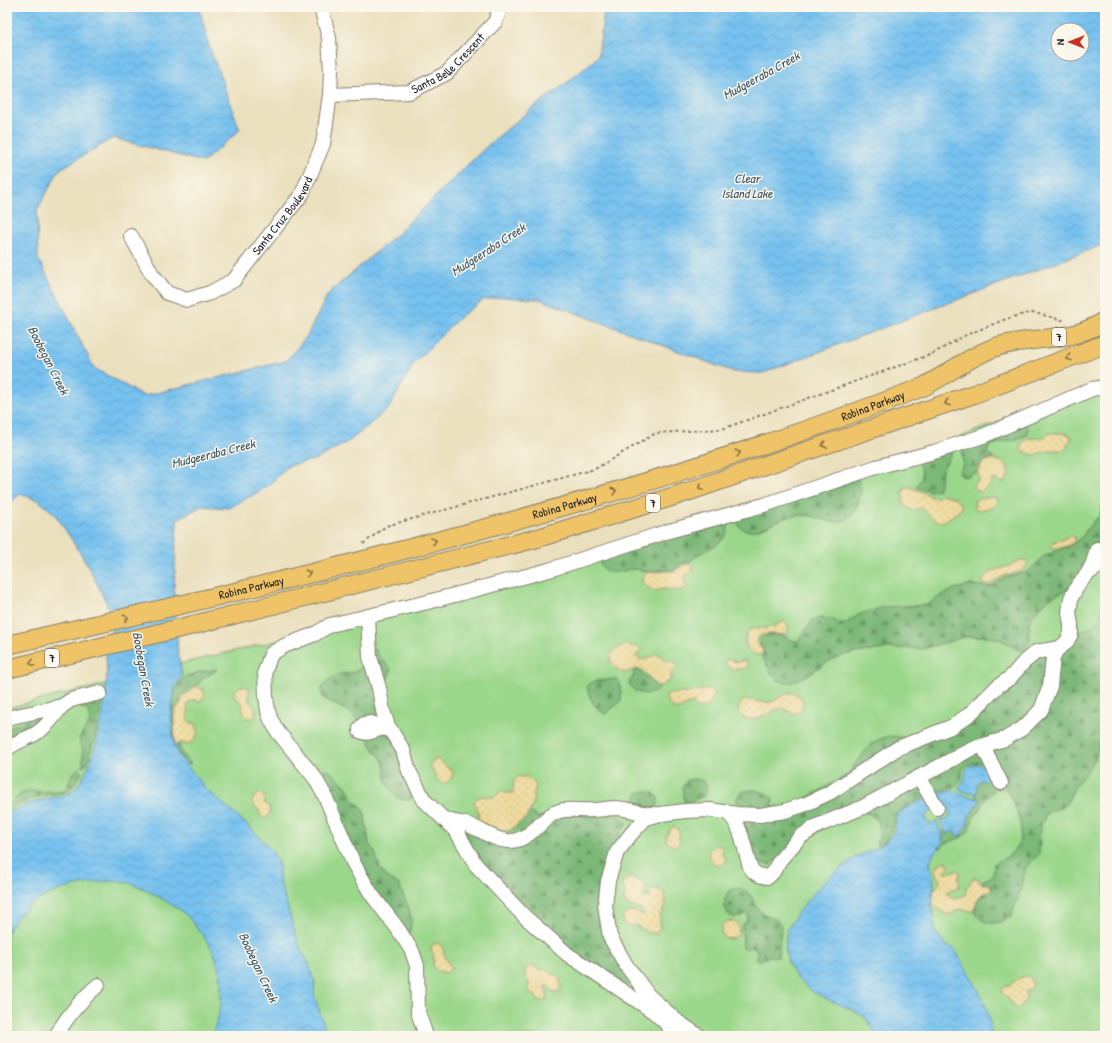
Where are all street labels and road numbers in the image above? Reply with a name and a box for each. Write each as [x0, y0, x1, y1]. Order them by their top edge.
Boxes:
street label: Santa Belle Crescent [408, 29, 489, 98]
street label: Santa Cruz Boulevard [248, 174, 317, 258]
road number: 7 [1052, 328, 1066, 346]
street label: Robina Parkway [839, 386, 907, 425]
street label: Robina Parkway [531, 488, 599, 523]
road number: 7 [646, 494, 660, 512]
street label: Robina Parkway [217, 571, 286, 603]
road number: 7 [45, 649, 59, 667]

